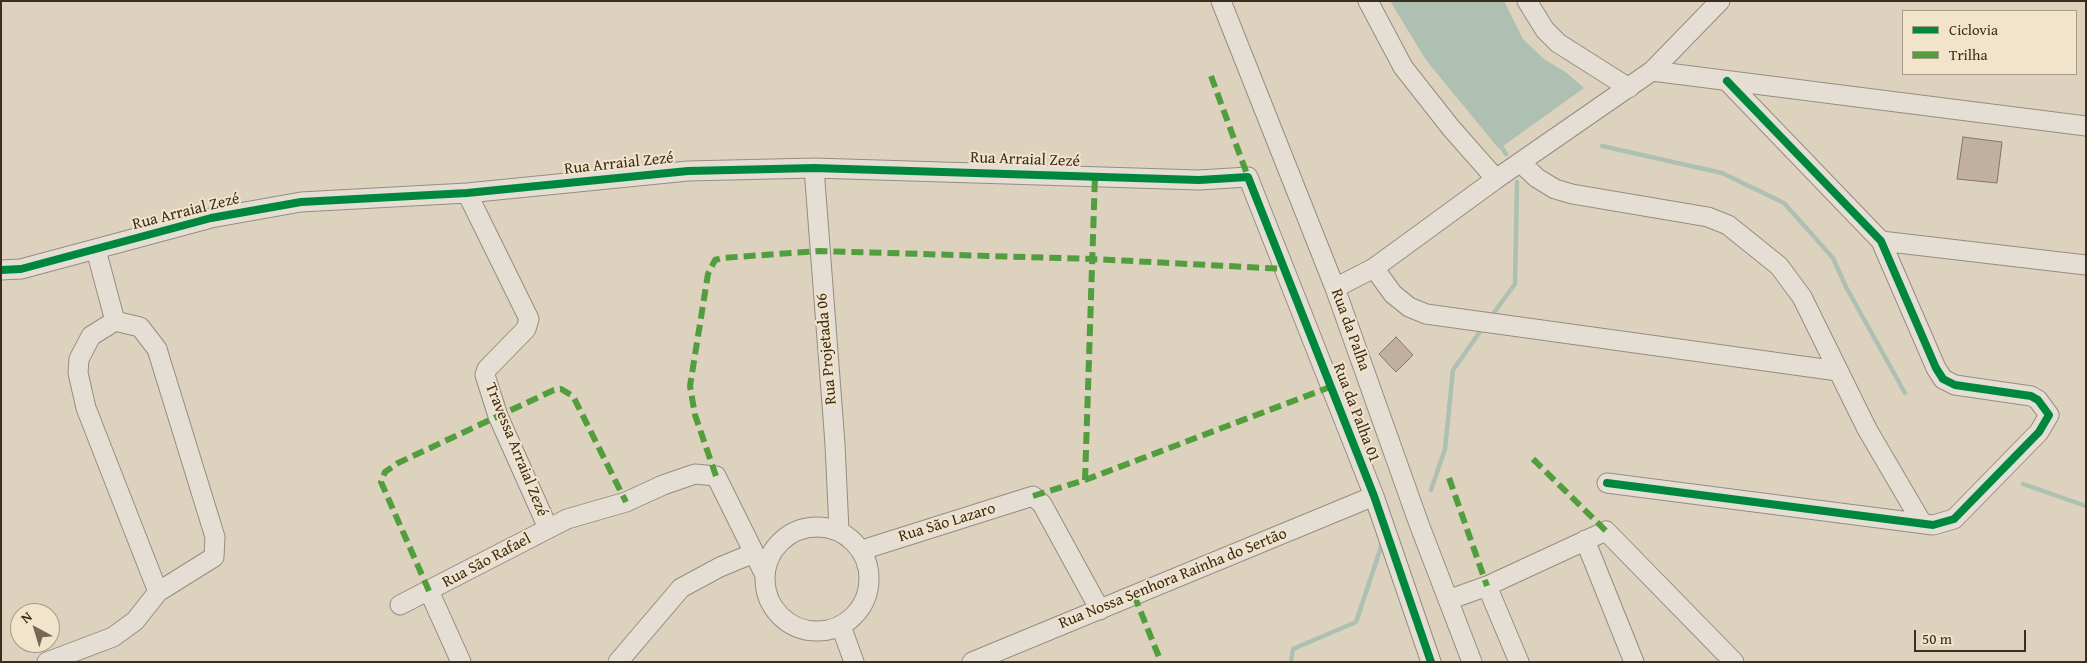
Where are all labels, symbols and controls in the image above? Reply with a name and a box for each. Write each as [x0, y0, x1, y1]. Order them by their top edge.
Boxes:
legend [1902, 10, 2077, 75]
text: Ciclovia [1949, 19, 1998, 40]
text: Trilha [1949, 44, 1988, 65]
street label: Rua Arraial Zezé [970, 148, 1080, 172]
street label: Rua Arraial Zezé [563, 149, 675, 179]
street label: Rua Arraial Zezé [130, 189, 242, 235]
street label: Rua da Palha [1326, 286, 1374, 374]
street label: Rua Projetada 06 [813, 292, 841, 406]
street label: Rua da Palha 01 [1328, 361, 1384, 465]
street label: Travessa Arraial Zezé [480, 380, 552, 520]
street label: Rua São Lazaro [896, 499, 998, 547]
street label: Rua Nossa Senhora Rainha do Sertão [1056, 524, 1290, 634]
street label: Rua São Rafael [439, 530, 535, 592]
north arrow [10, 603, 60, 653]
text: N [16, 606, 36, 628]
scale bar [1917, 620, 2030, 652]
text: 50 m [1922, 628, 1952, 649]

